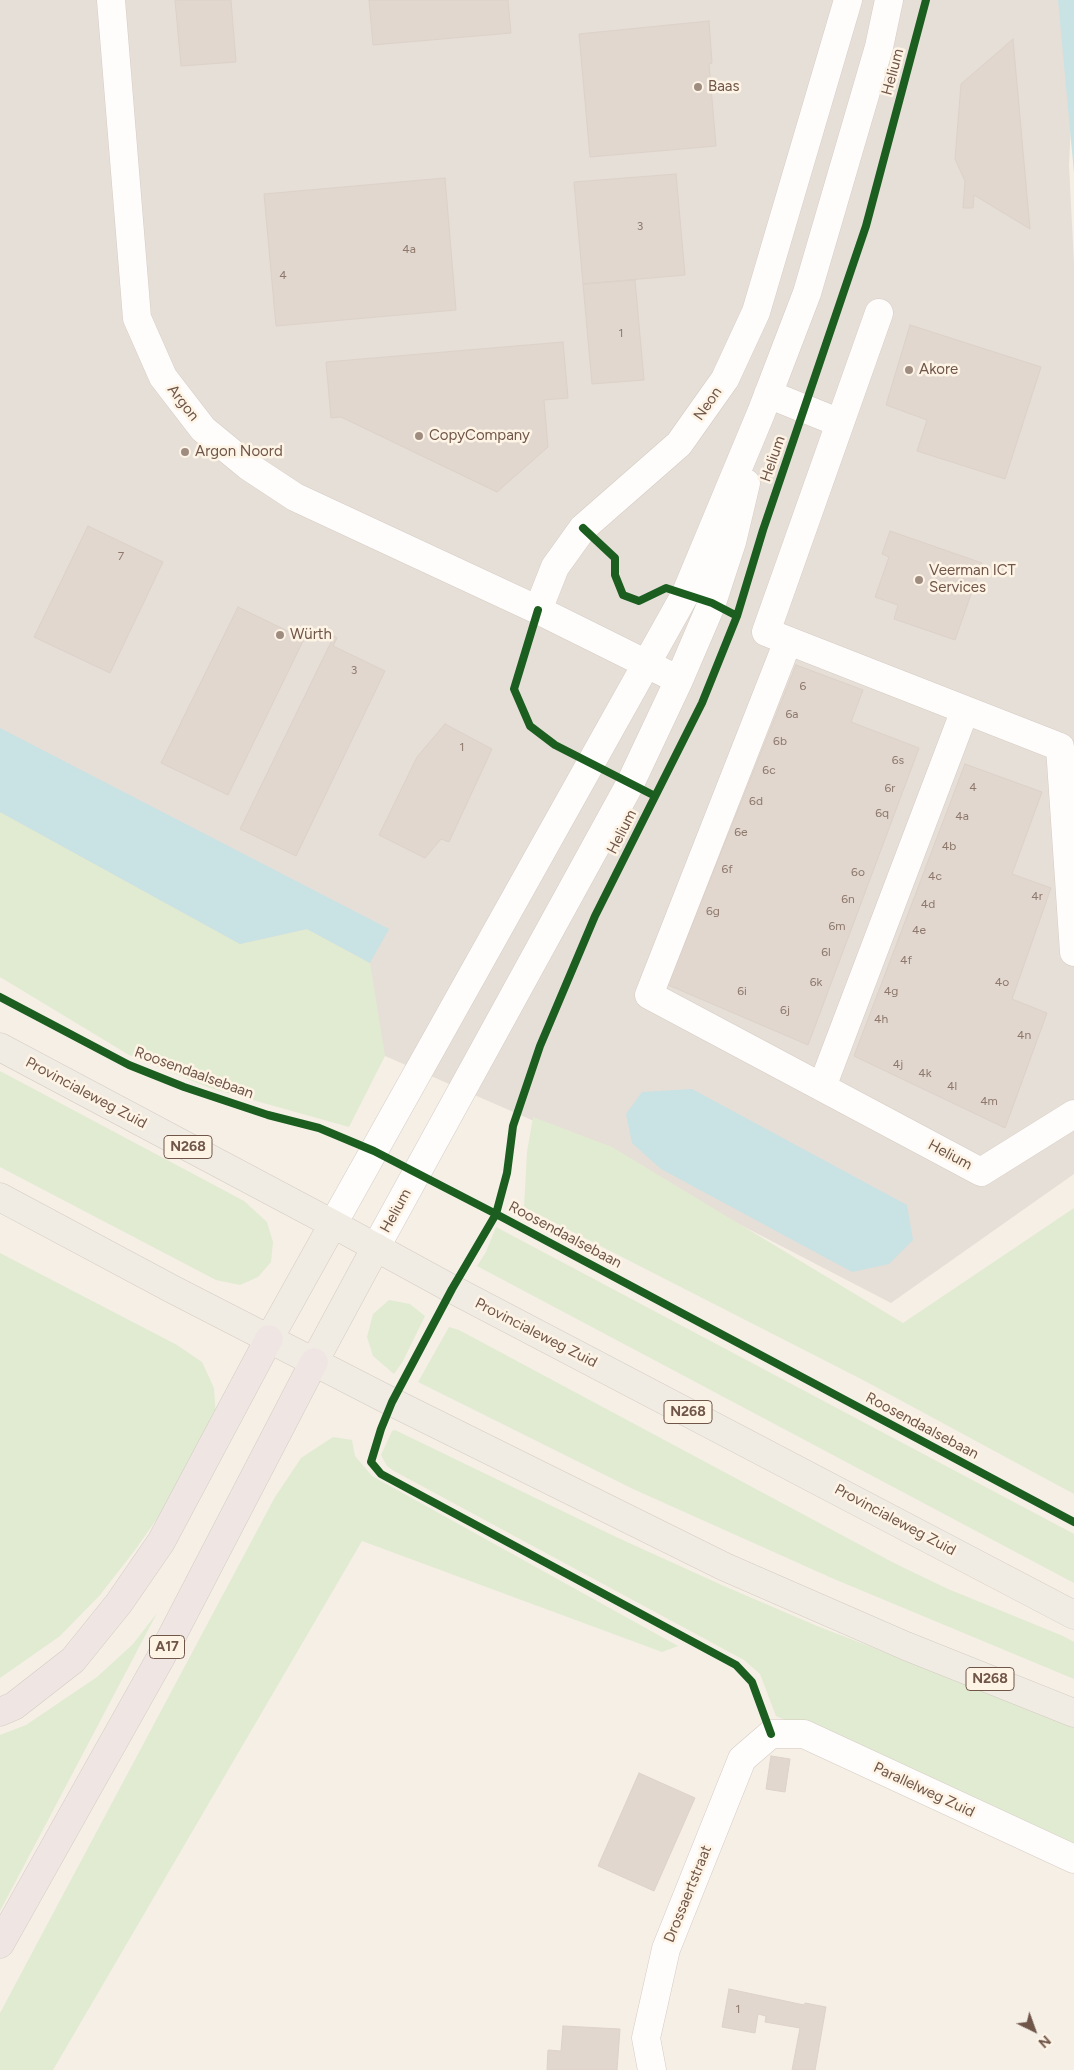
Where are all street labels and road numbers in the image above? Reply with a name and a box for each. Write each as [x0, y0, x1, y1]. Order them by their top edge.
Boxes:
street label: Helium [878, 47, 908, 97]
street label: Argon [163, 381, 203, 425]
street label: Neon [690, 384, 726, 424]
street label: Helium [757, 434, 789, 484]
street label: Helium [603, 807, 641, 857]
street label: Roosendaalsebaan [132, 1043, 256, 1103]
street label: Provincialeweg Zuid [22, 1053, 150, 1133]
road number: N268 [164, 1136, 212, 1158]
street label: Helium [925, 1136, 975, 1174]
street label: Helium [377, 1186, 415, 1236]
street label: Roosendaalsebaan [505, 1198, 625, 1272]
street label: Provincialeweg Zuid [472, 1294, 600, 1372]
street label: Roosendaalsebaan [862, 1389, 982, 1463]
road number: N268 [664, 1400, 712, 1424]
street label: Provincialeweg Zuid [831, 1480, 959, 1560]
road number: A17 [150, 1635, 184, 1658]
road number: N268 [966, 1668, 1014, 1690]
street label: Parallelweg Zuid [871, 1759, 977, 1821]
street label: Drossaertstraat [660, 1843, 716, 1945]

